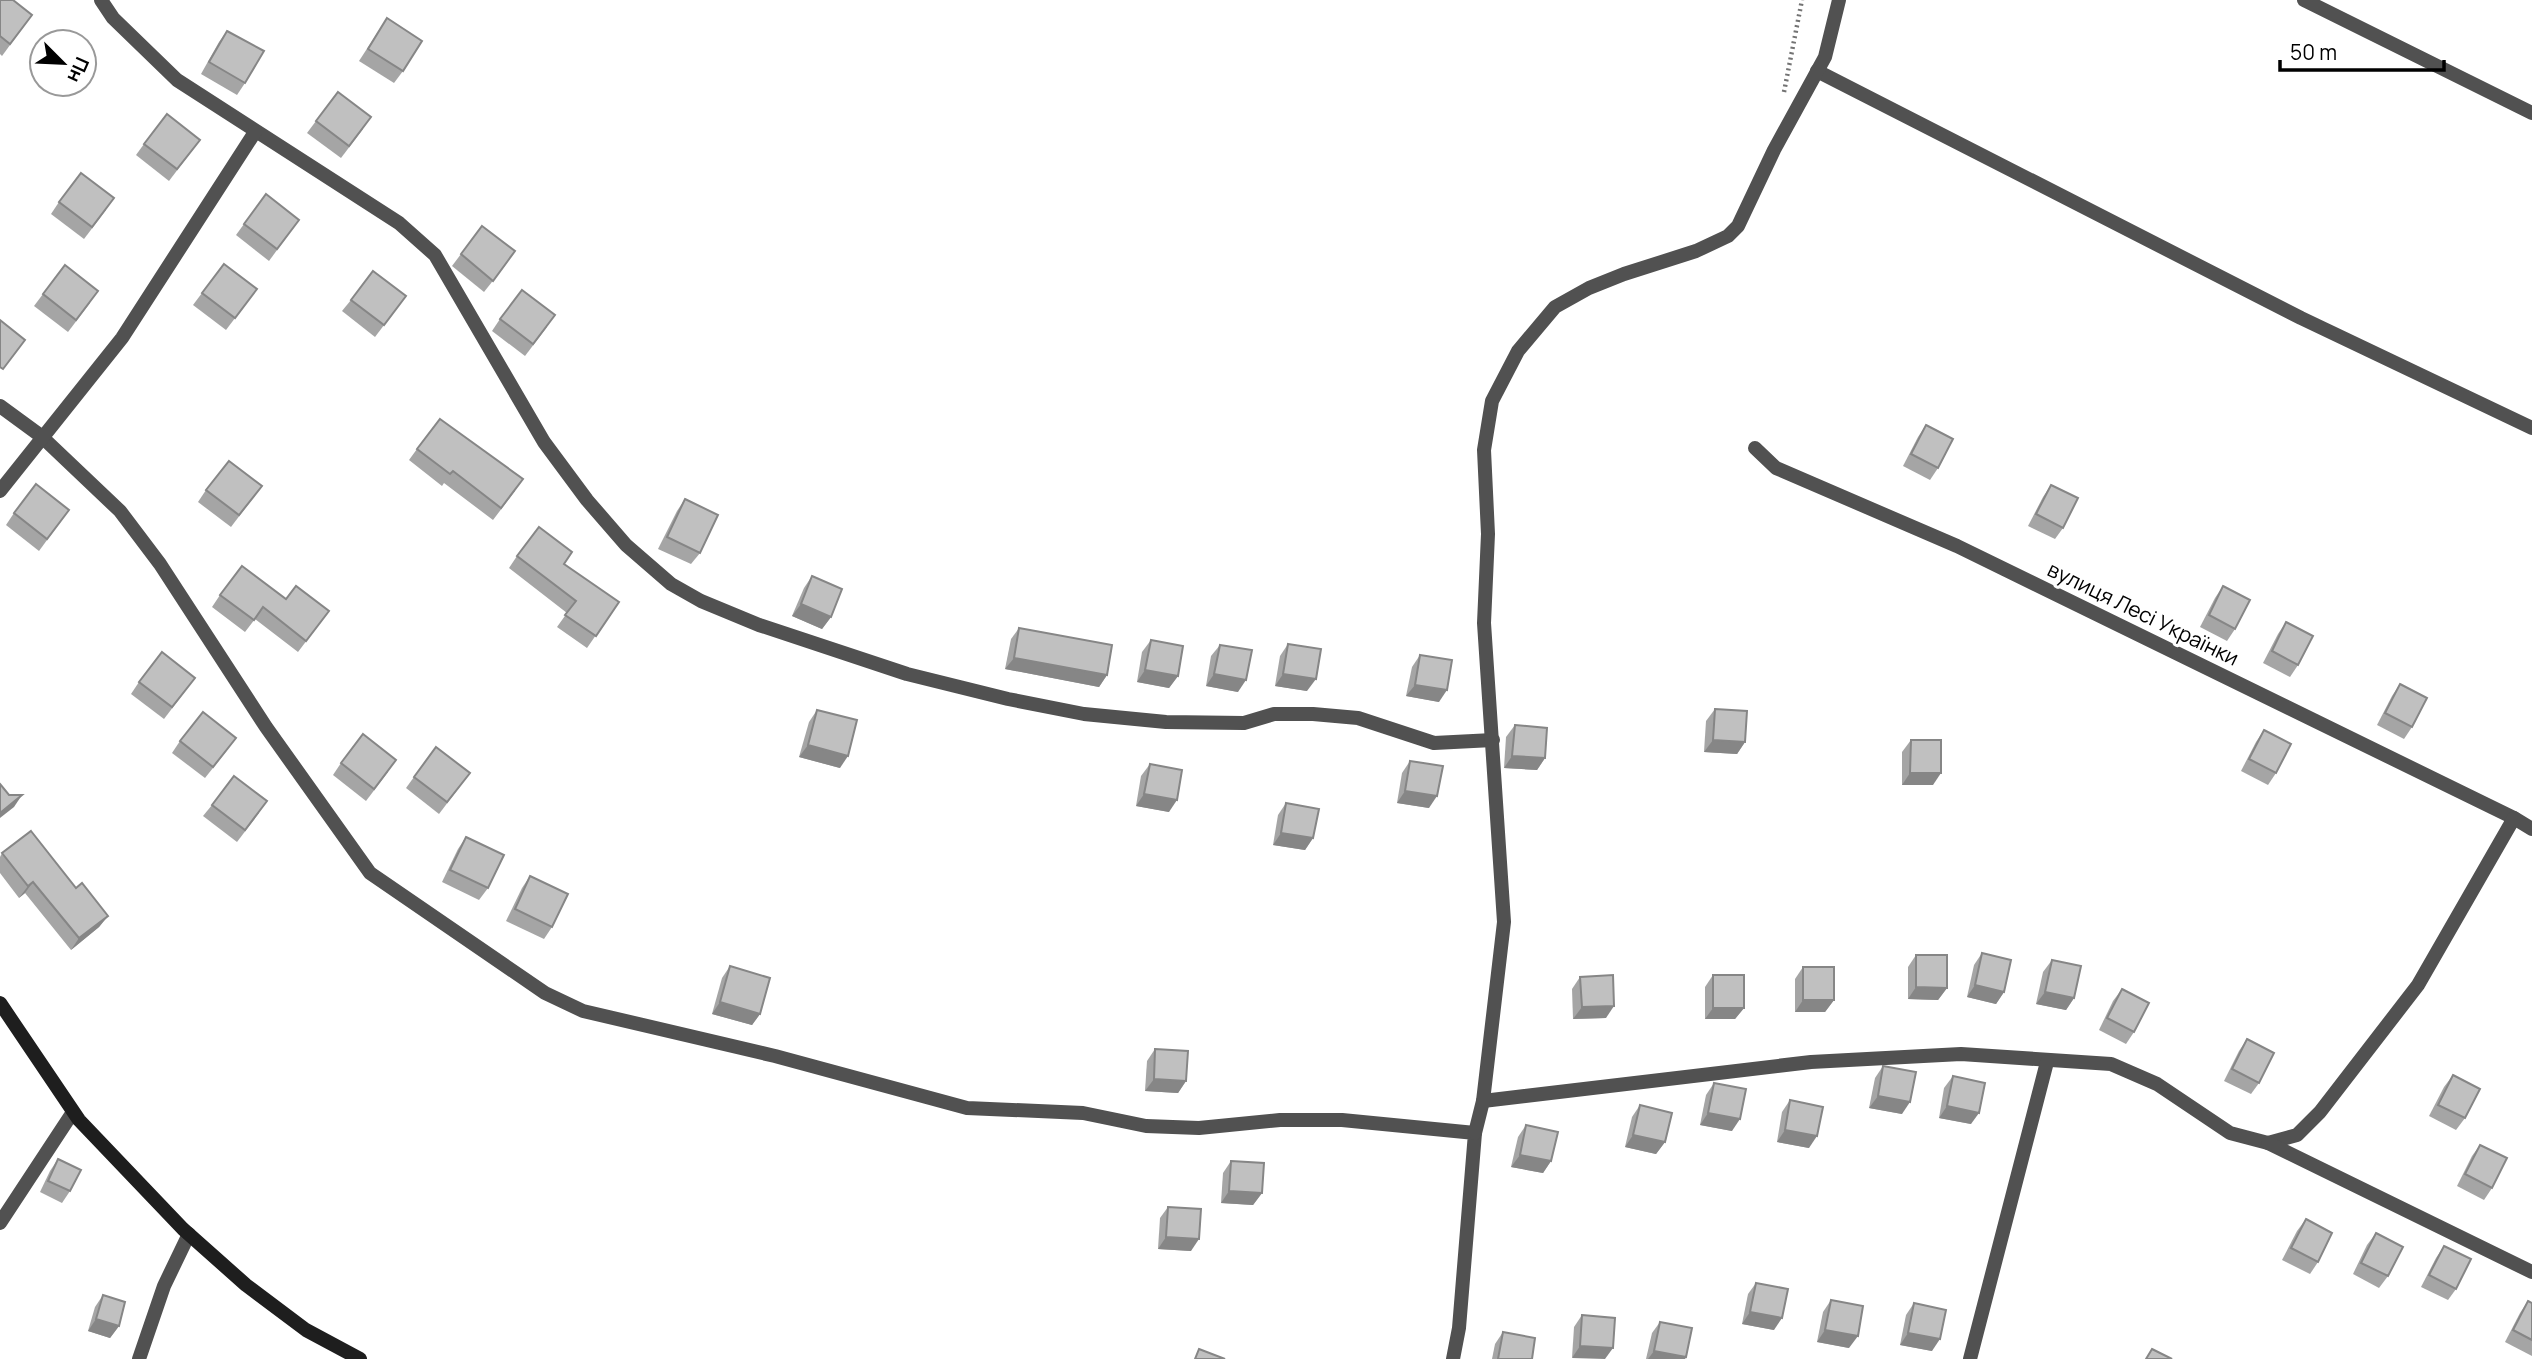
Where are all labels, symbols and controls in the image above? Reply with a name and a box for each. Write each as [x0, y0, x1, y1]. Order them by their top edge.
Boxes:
north arrow [28, 28, 98, 98]
scale bar [2280, 28, 2444, 72]
text: 50 m [2290, 38, 2337, 66]
text: Пн [61, 53, 96, 87]
street label: вулиця Лесі Українки [2043, 555, 2244, 672]

